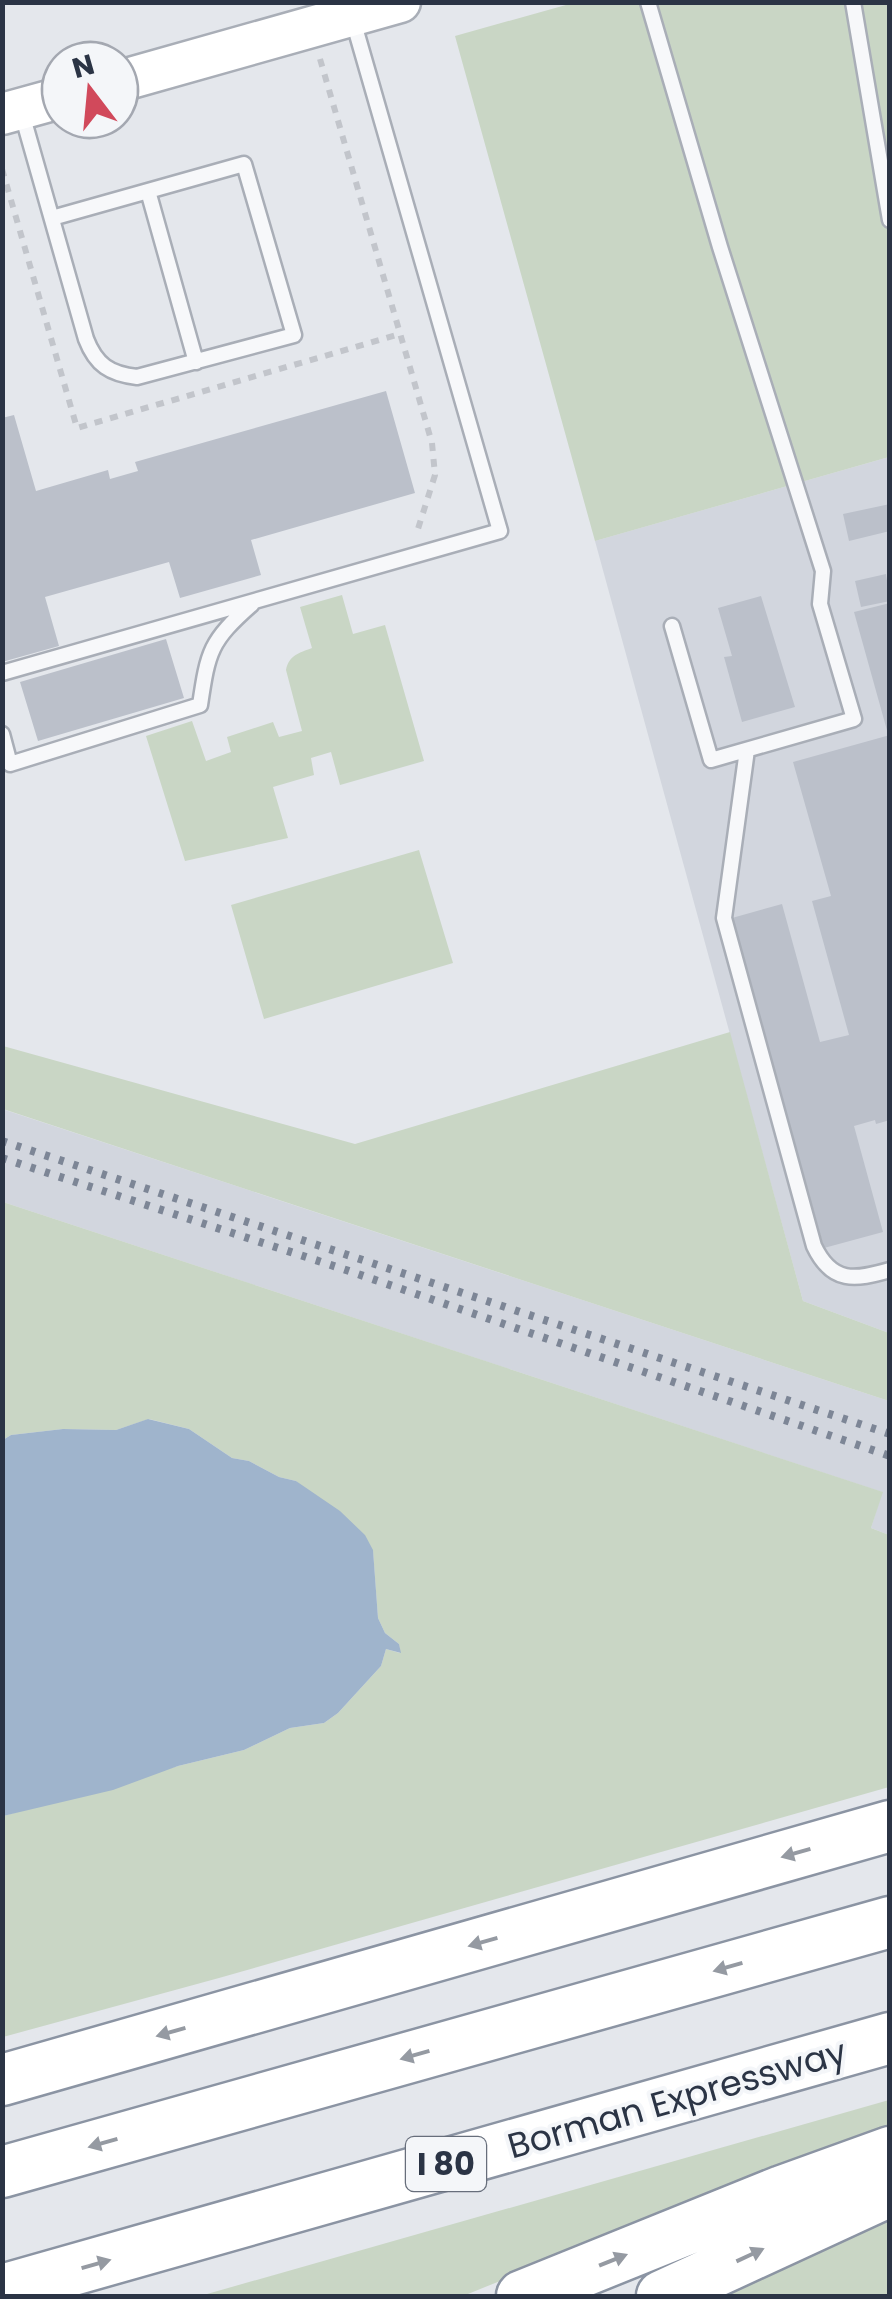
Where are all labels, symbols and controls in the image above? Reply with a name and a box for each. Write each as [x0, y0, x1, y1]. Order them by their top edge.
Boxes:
north arrow [40, 40, 140, 140]
text: N [68, 45, 99, 88]
one-way arrow [780, 1845, 811, 1861]
one-way arrow [468, 1935, 499, 1951]
one-way arrow [712, 1960, 743, 1975]
one-way arrow [155, 2025, 186, 2040]
street label: Borman Expressway [502, 2027, 852, 2170]
one-way arrow [400, 2048, 430, 2063]
one-way arrow [87, 2136, 118, 2152]
road number: I 80 [406, 2137, 486, 2191]
one-way arrow [736, 2247, 765, 2264]
one-way arrow [598, 2251, 628, 2267]
one-way arrow [81, 2255, 112, 2271]

